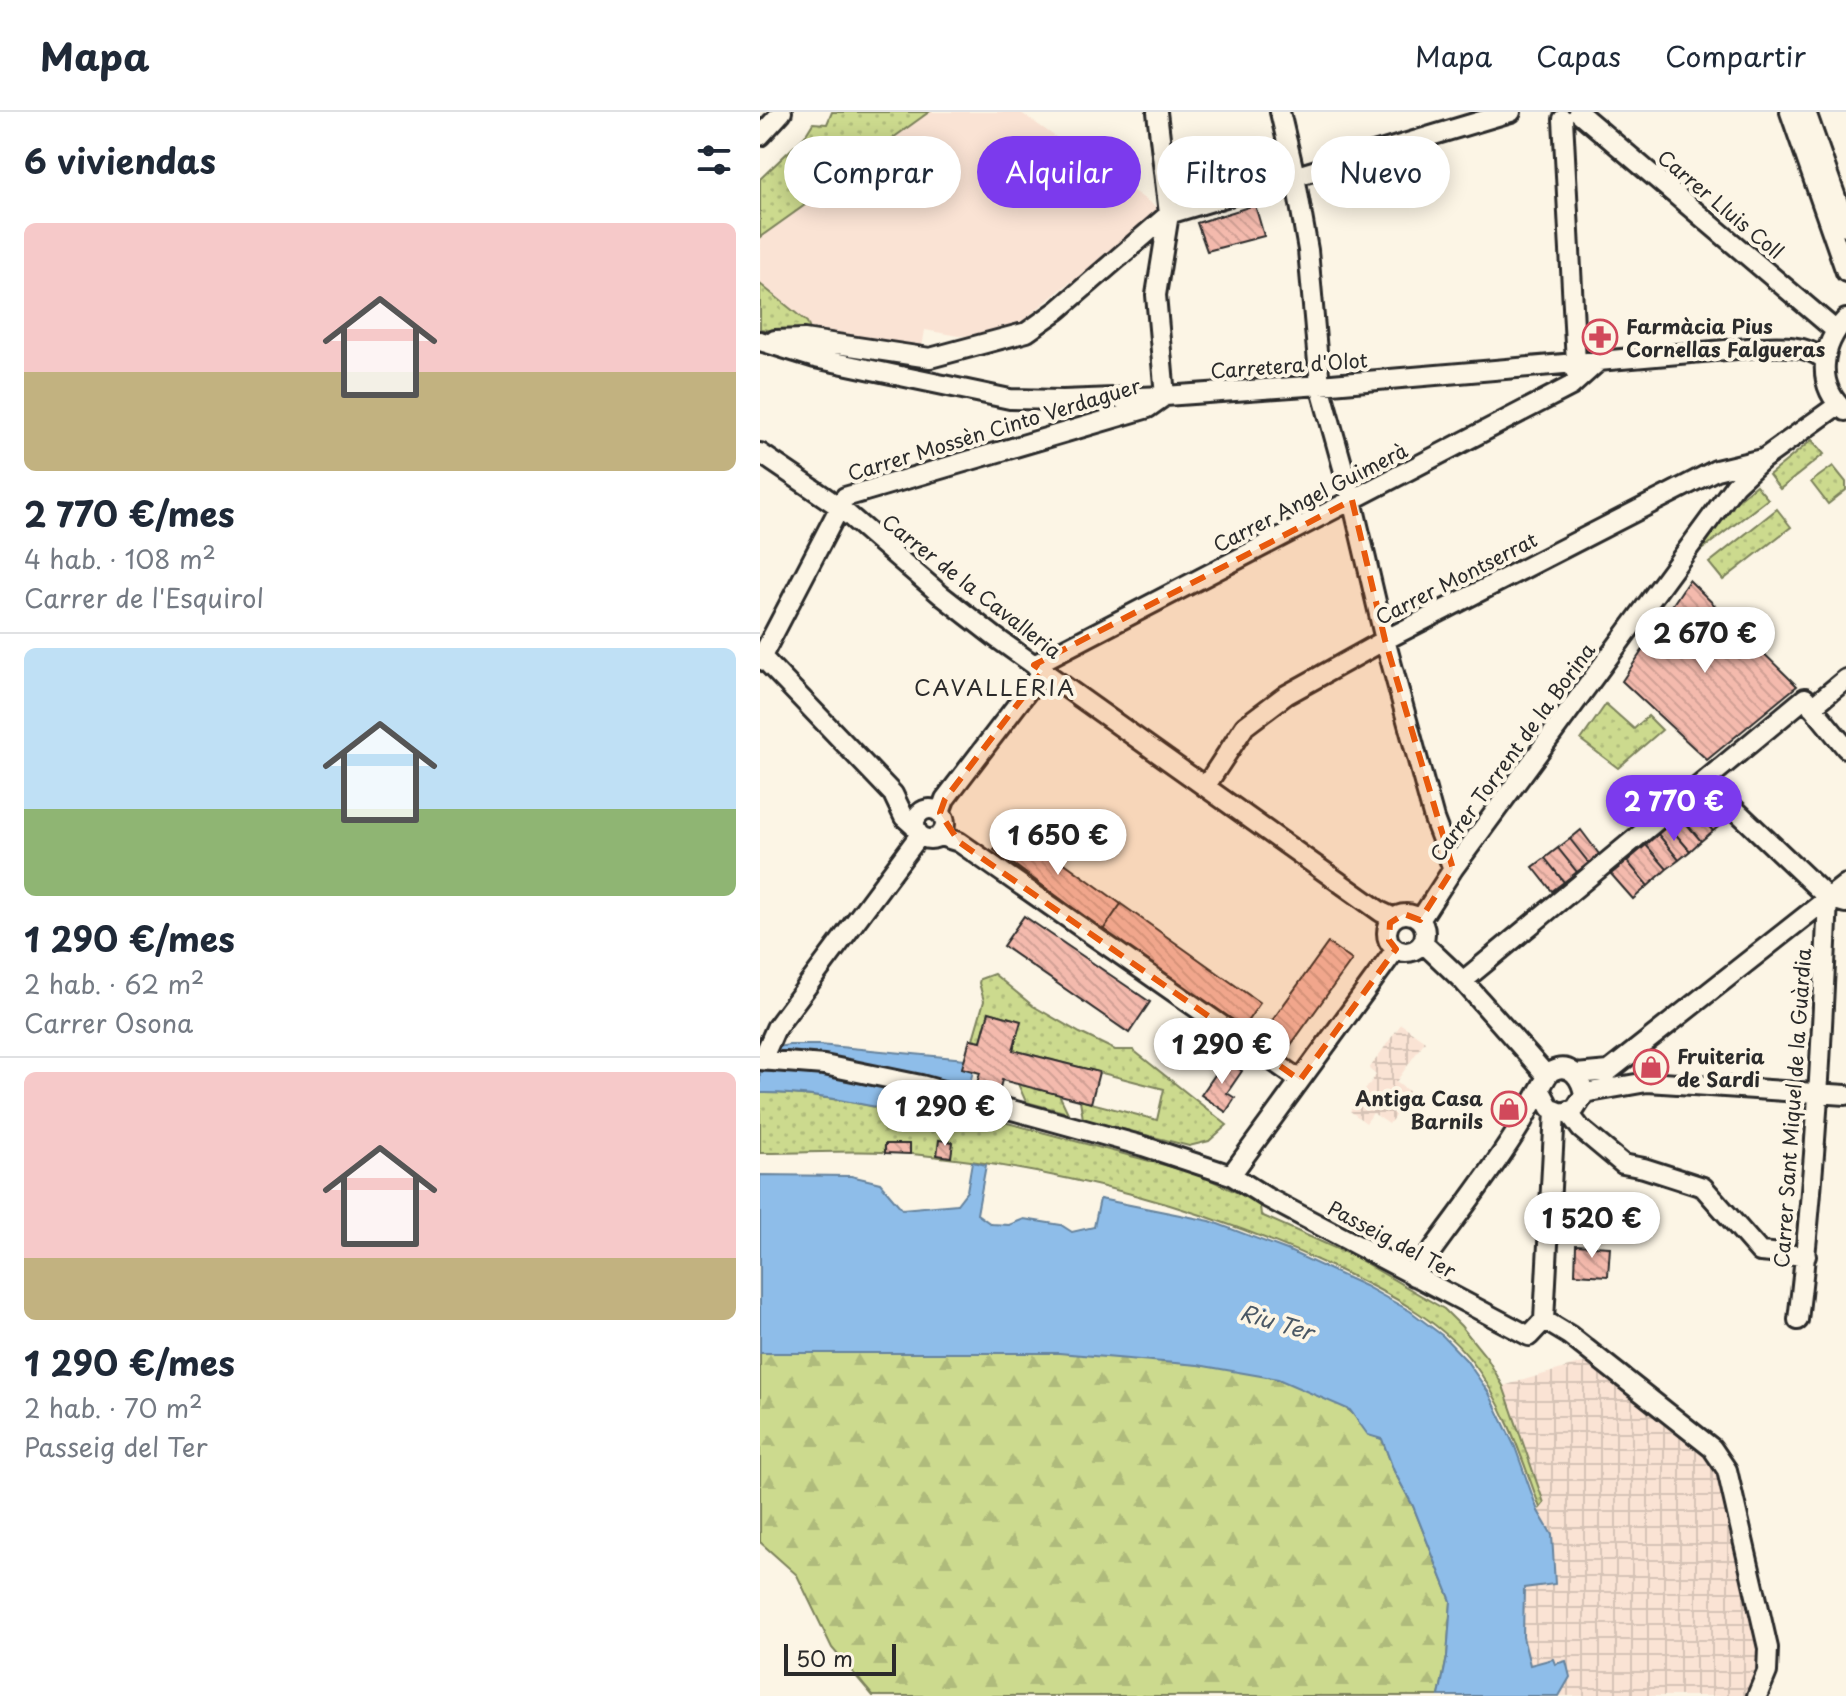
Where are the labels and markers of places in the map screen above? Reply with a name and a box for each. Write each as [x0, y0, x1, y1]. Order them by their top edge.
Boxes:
place label: Farmàcia Pius Cornellas Falgueras [1626, 311, 1826, 364]
pharmacy icon: Farmàcia Pius Cornellas Falgueras [1581, 318, 1619, 356]
pin: 2 670 € [1631, 607, 1779, 675]
pin: 2 770 € [1600, 775, 1748, 843]
pin: 1 650 € [984, 809, 1132, 877]
pin: 1 290 € [1148, 1018, 1296, 1086]
place label: Fruiteria de Sardi [1677, 1041, 1765, 1094]
shop icon: Fruiteria de Sardi [1632, 1048, 1670, 1086]
pin: 1 290 € [871, 1080, 1019, 1148]
place label: Antiga Casa Barnils [1355, 1083, 1483, 1136]
shop icon: Antiga Casa Barnils [1490, 1090, 1528, 1128]
pin: 1 520 € [1518, 1192, 1666, 1260]

